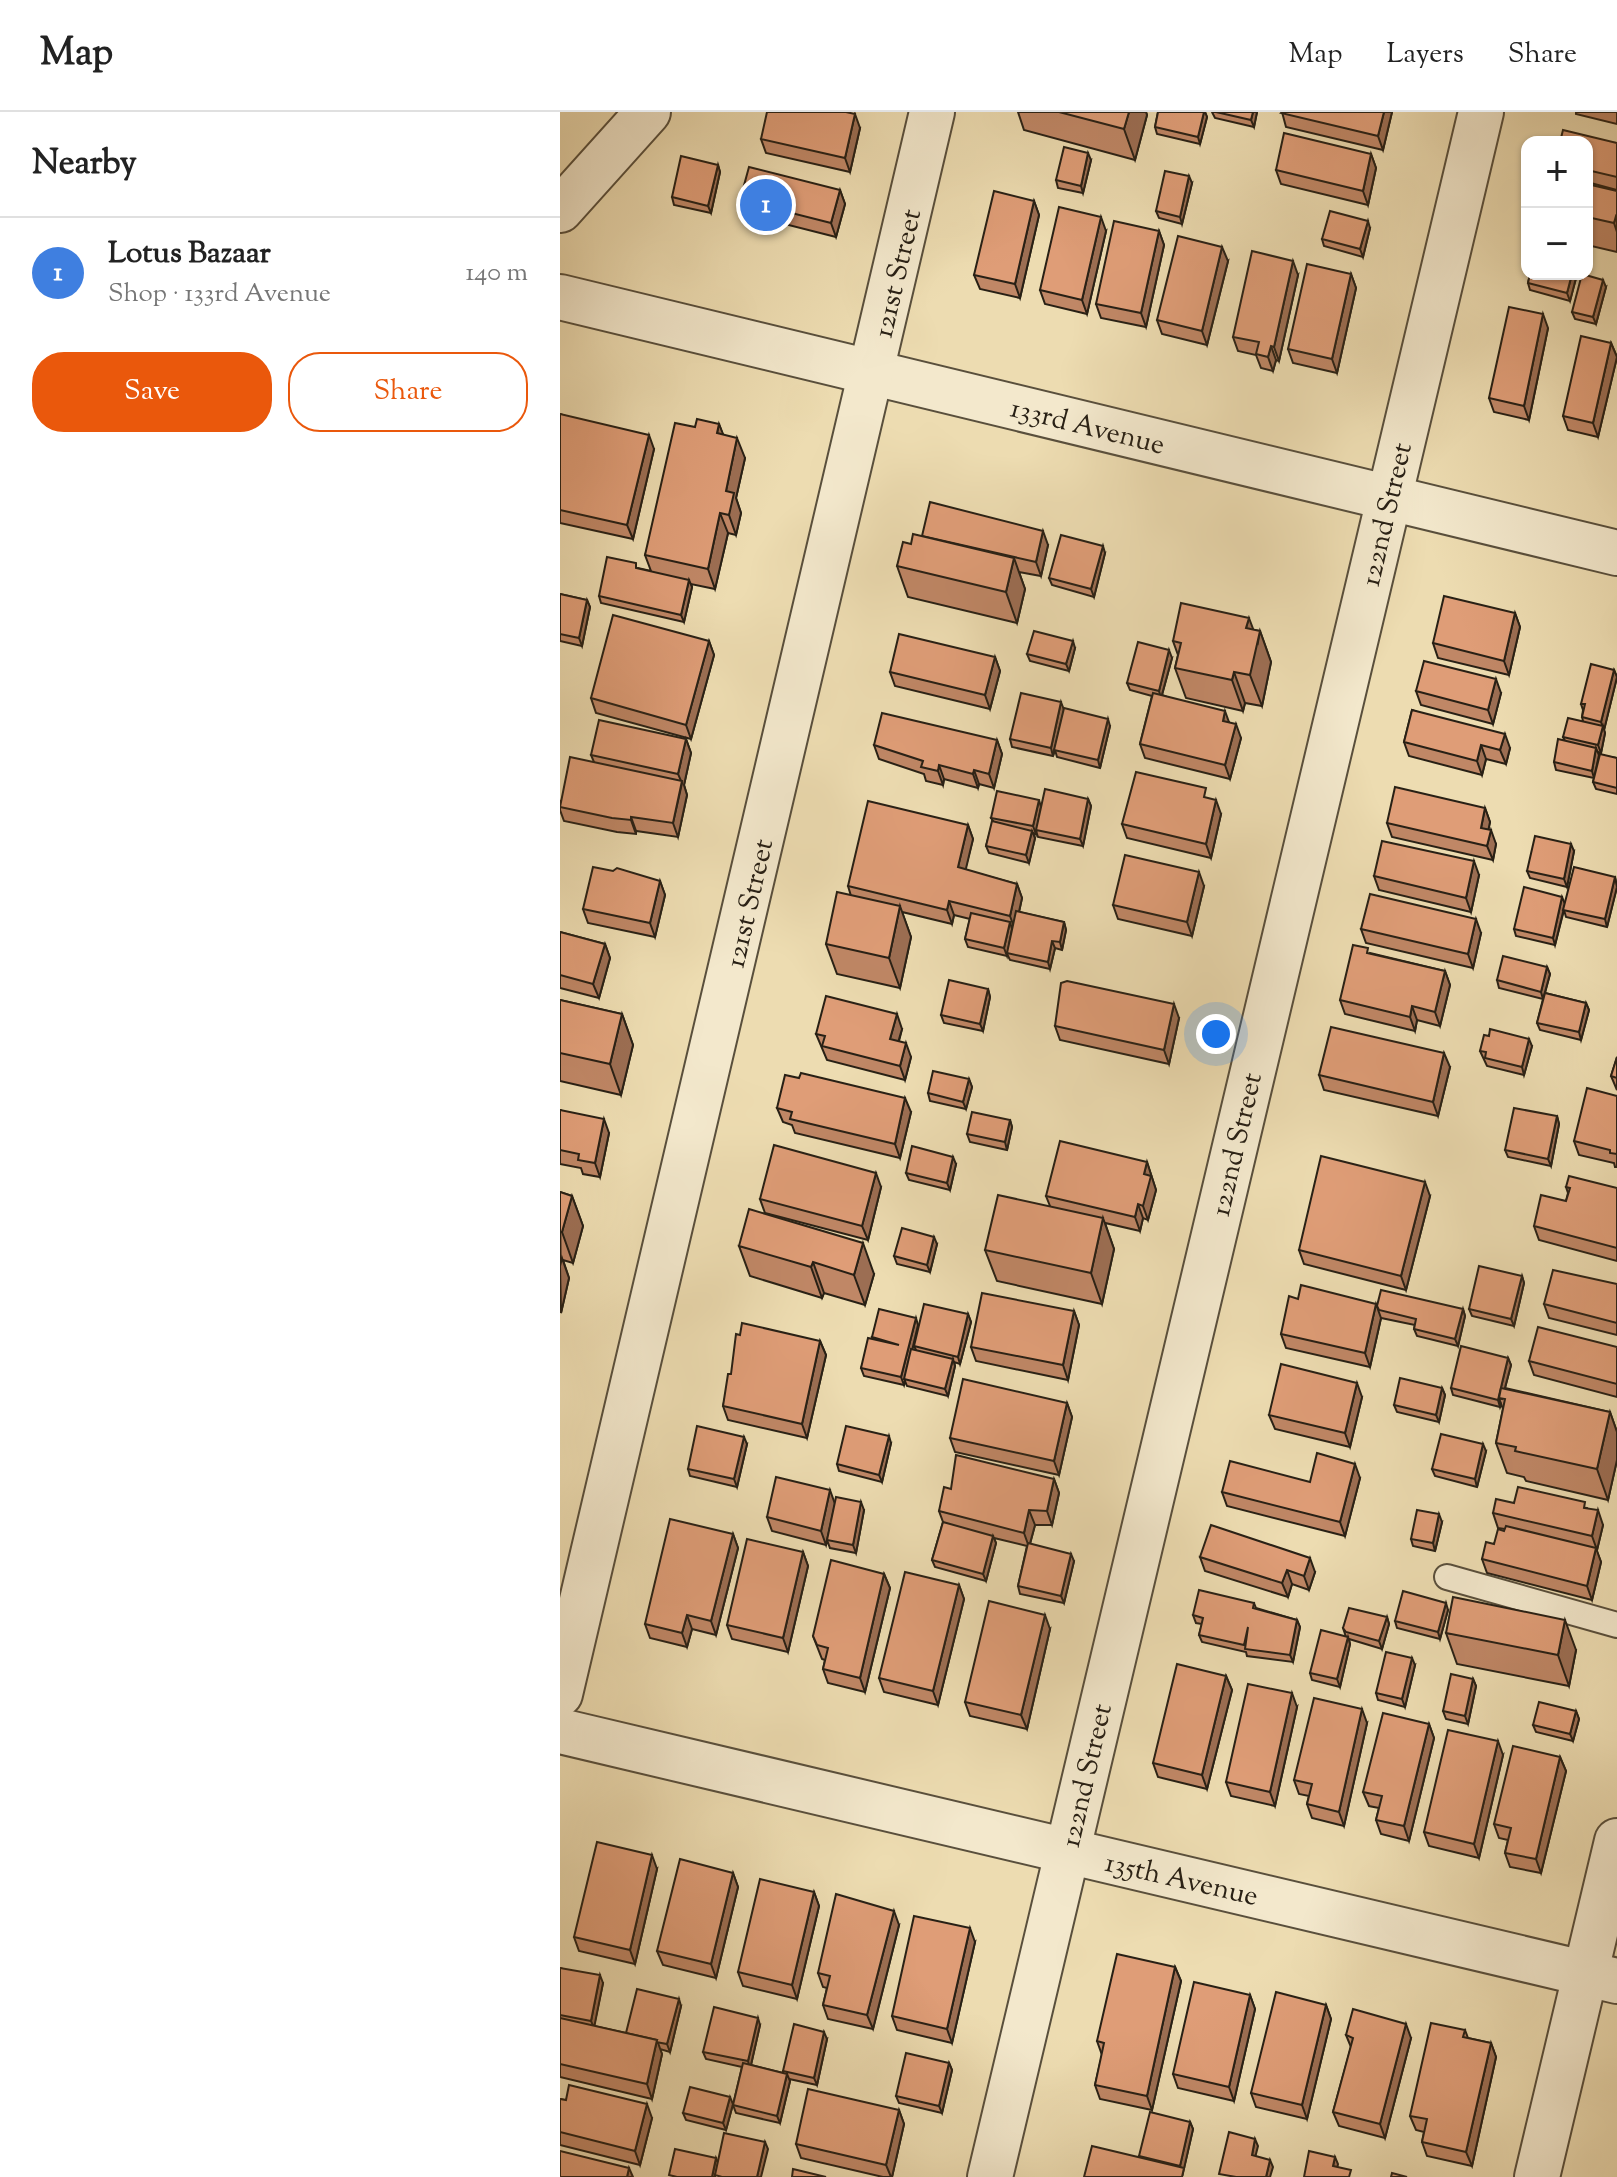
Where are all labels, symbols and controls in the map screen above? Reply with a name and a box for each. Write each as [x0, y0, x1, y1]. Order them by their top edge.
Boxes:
text: Map [40, 28, 113, 82]
text: Map [1289, 35, 1342, 75]
text: Layers [1386, 35, 1464, 75]
text: Share [1508, 35, 1577, 75]
map controls [1521, 136, 1593, 280]
button: + [1521, 136, 1593, 208]
text: Nearby [32, 140, 137, 189]
pin: 1 [740, 175, 792, 235]
street label: 121st Street [865, 205, 933, 342]
button: − [1521, 208, 1593, 280]
text: Lotus Bazaar [108, 233, 271, 276]
text: 1 [54, 255, 62, 292]
text: 140 m [465, 255, 528, 292]
text: Shop · 133rd Avenue [108, 276, 331, 313]
button: Save [32, 352, 272, 432]
button: Share [288, 352, 528, 432]
street label: 133rd Avenue [1006, 389, 1169, 466]
street label: 122nd Street [1352, 439, 1424, 590]
street label: 121st Street [717, 835, 785, 972]
your location [1196, 1014, 1236, 1054]
street label: 122nd Street [1202, 1069, 1274, 1220]
street label: 122nd Street [1052, 1700, 1124, 1851]
street label: 135th Avenue [1101, 1844, 1262, 1918]

